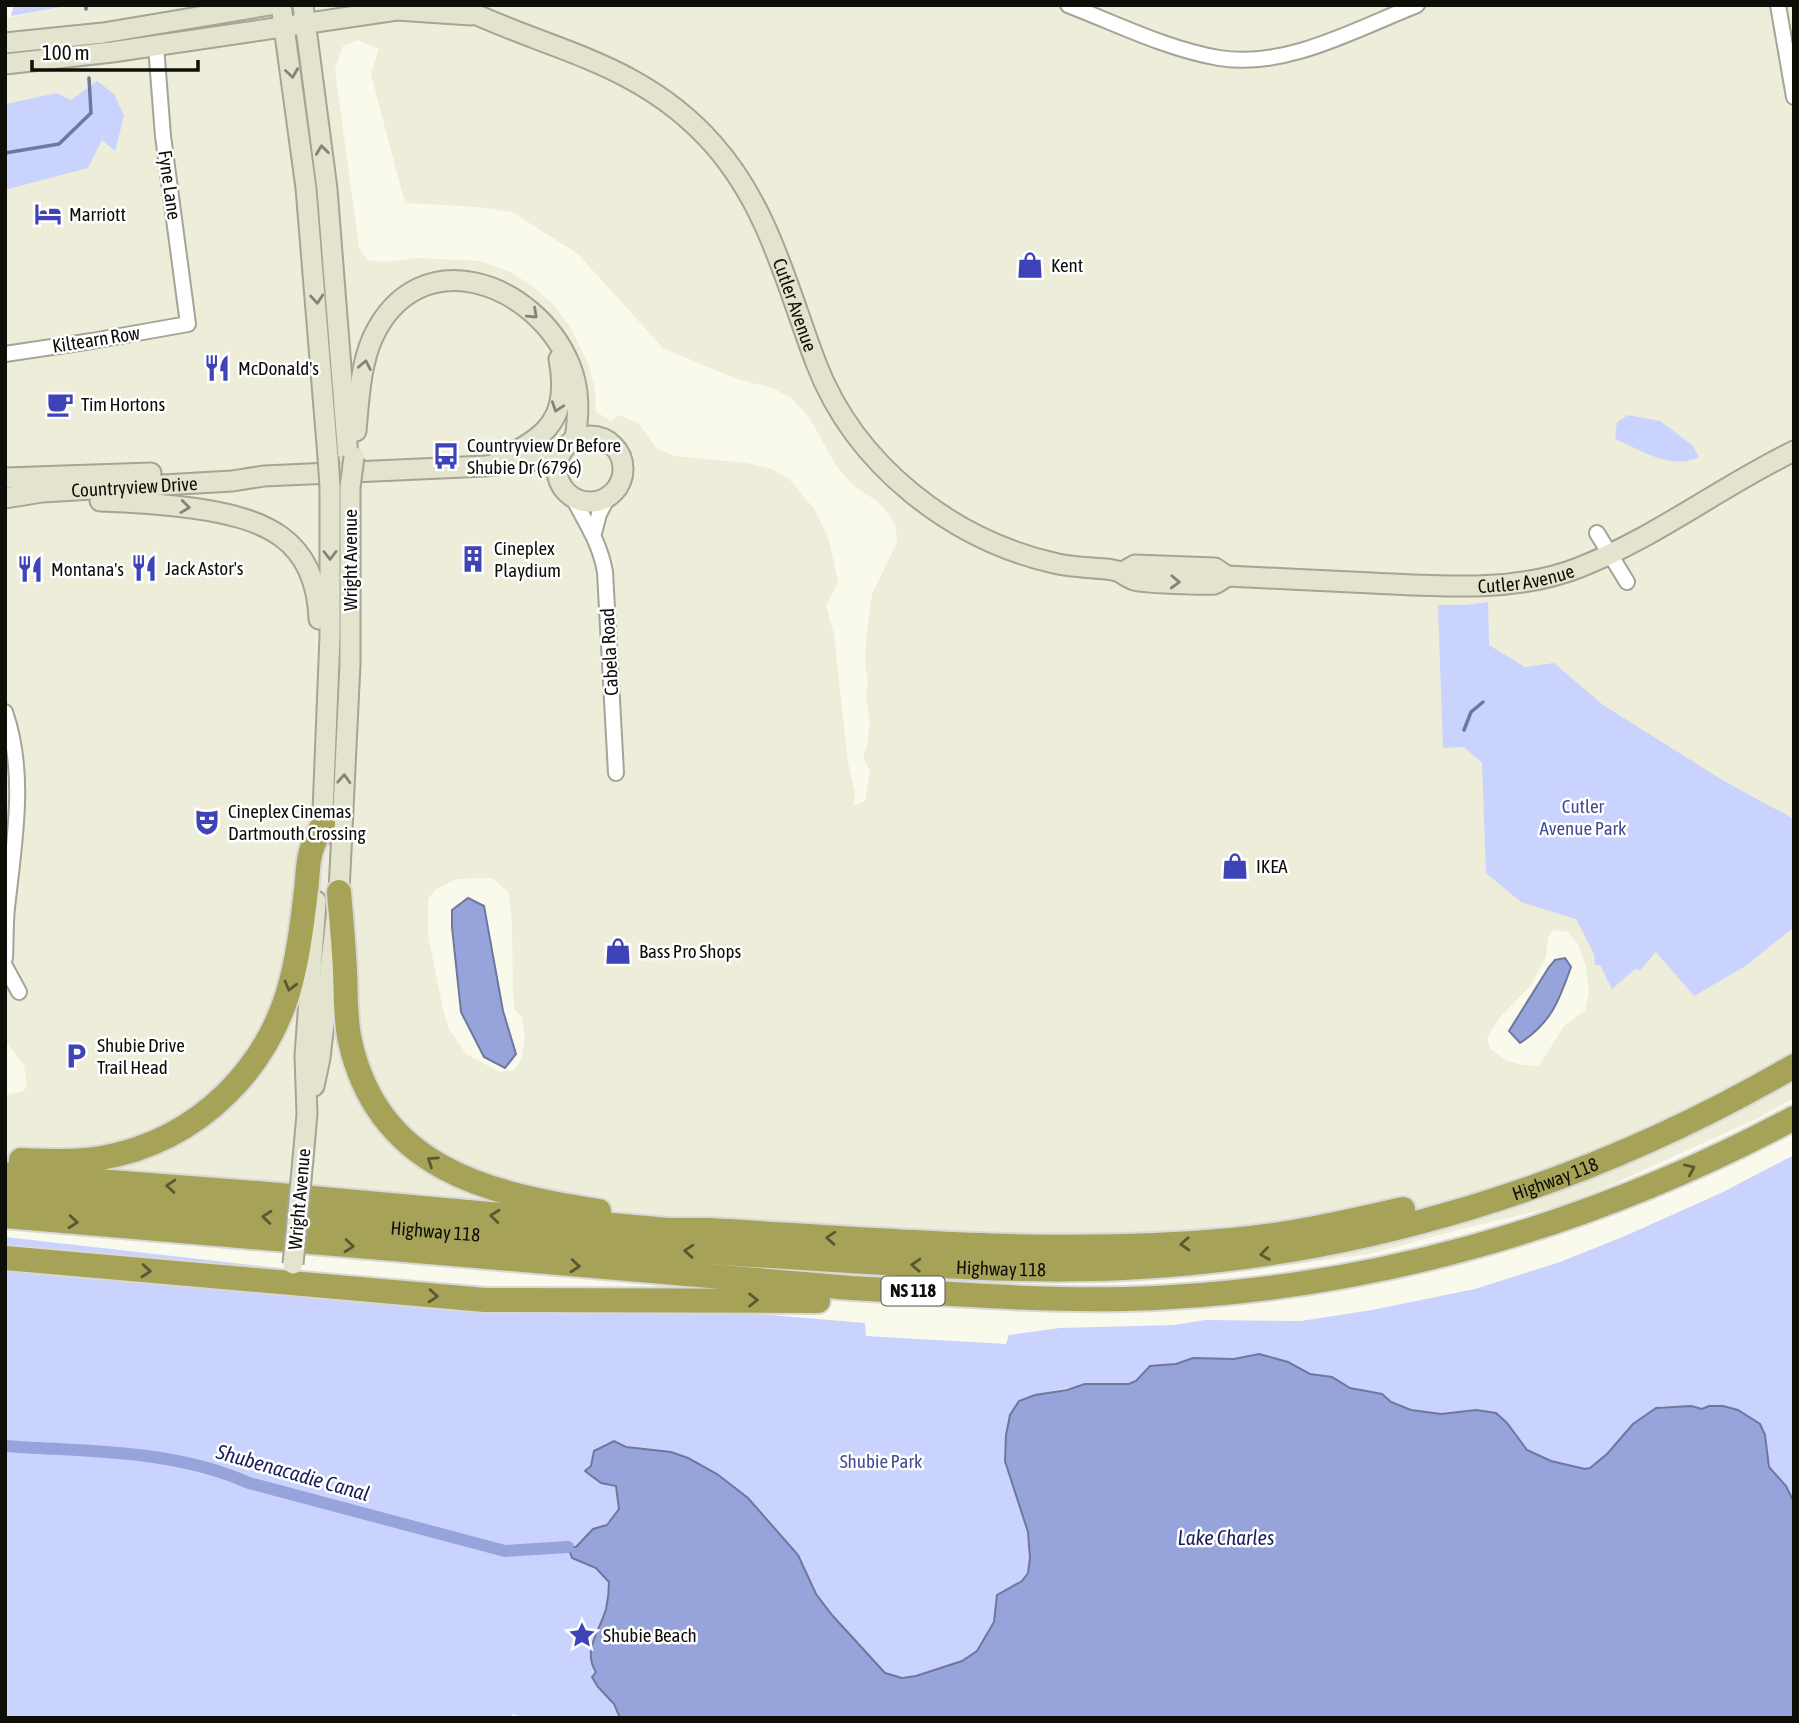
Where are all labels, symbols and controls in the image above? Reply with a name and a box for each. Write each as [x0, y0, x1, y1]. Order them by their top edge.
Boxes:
scale bar [32, 28, 198, 72]
text: 100 m [42, 40, 90, 64]
one-way arrow [284, 67, 299, 79]
one-way arrow [315, 144, 330, 156]
street label: Fyne Lane [154, 149, 186, 221]
hotel icon: Marriott [33, 199, 63, 229]
place label: Marriott [69, 203, 126, 225]
shop icon: Kent [1015, 250, 1045, 280]
place label: Kent [1051, 254, 1083, 276]
street label: Cutler Avenue [768, 255, 822, 355]
one-way arrow [309, 293, 324, 304]
one-way arrow [525, 306, 538, 318]
street label: Kiltearn Row [51, 321, 142, 357]
restaurant icon: McDonald's [202, 353, 232, 383]
place label: McDonald's [238, 357, 319, 379]
one-way arrow [356, 359, 371, 371]
cafe icon: Tim Hortons [45, 389, 75, 419]
place label: Tim Hortons [81, 393, 165, 415]
one-way arrow [551, 401, 565, 413]
place label: Countryview Dr Before Shubie Dr (6796) [467, 434, 621, 478]
bus stop icon: Countryview Dr Before Shubie Dr (6796) [431, 441, 461, 471]
street label: Countryview Drive [71, 472, 198, 501]
one-way arrow [179, 500, 191, 515]
street label: Wright Avenue [339, 509, 361, 611]
place label: Cineplex Playdium [494, 537, 561, 581]
building icon: Cineplex Playdium [458, 544, 488, 574]
one-way arrow [322, 551, 338, 561]
restaurant icon: Jack Astor's [129, 553, 159, 583]
restaurant icon: Montana's [15, 554, 45, 584]
place label: Jack Astor's [165, 557, 244, 579]
place label: Montana's [51, 558, 124, 580]
street label: Cutler Avenue [1477, 559, 1577, 597]
one-way arrow [1169, 575, 1180, 590]
street label: Cabela Road [596, 608, 622, 696]
one-way arrow [337, 773, 352, 784]
park label: Cutler Avenue Park [1540, 795, 1627, 839]
place label: Cineplex Cinemas Dartmouth Crossing [228, 800, 367, 844]
theatre icon: Cineplex Cinemas Dartmouth Crossing [192, 807, 222, 837]
shop icon: IKEA [1220, 851, 1250, 881]
place label: IKEA [1256, 855, 1288, 877]
shop icon: Bass Pro Shops [603, 936, 633, 966]
place label: Bass Pro Shops [639, 940, 741, 962]
one-way arrow [284, 979, 298, 991]
place label: Shubie Drive Trail Head [97, 1034, 185, 1078]
parking icon: Shubie Drive Trail Head [61, 1041, 91, 1071]
street label: Wright Avenue [284, 1147, 314, 1251]
street label: Highway 118 [1509, 1153, 1601, 1204]
one-way arrow [426, 1156, 439, 1169]
one-way arrow [1682, 1163, 1695, 1177]
one-way arrow [165, 1179, 176, 1194]
one-way arrow [489, 1209, 500, 1224]
one-way arrow [261, 1210, 272, 1225]
one-way arrow [68, 1214, 79, 1229]
street label: Highway 118 [390, 1216, 481, 1246]
one-way arrow [825, 1230, 836, 1245]
one-way arrow [1179, 1236, 1190, 1251]
one-way arrow [343, 1238, 354, 1253]
one-way arrow [683, 1244, 694, 1259]
one-way arrow [1259, 1246, 1271, 1261]
street label: Highway 118 [956, 1256, 1046, 1280]
one-way arrow [910, 1257, 921, 1272]
one-way arrow [570, 1258, 581, 1273]
one-way arrow [141, 1263, 152, 1278]
road number: NS 118 [881, 1276, 944, 1306]
one-way arrow [428, 1288, 439, 1303]
one-way arrow [748, 1292, 758, 1308]
water label: Shubenacadie Canal [213, 1438, 373, 1505]
park label: Shubie Park [840, 1450, 923, 1472]
water label: Lake Charles [1178, 1525, 1274, 1549]
place icon: Shubie Beach [567, 1620, 597, 1650]
place label: Shubie Beach [603, 1624, 697, 1646]

